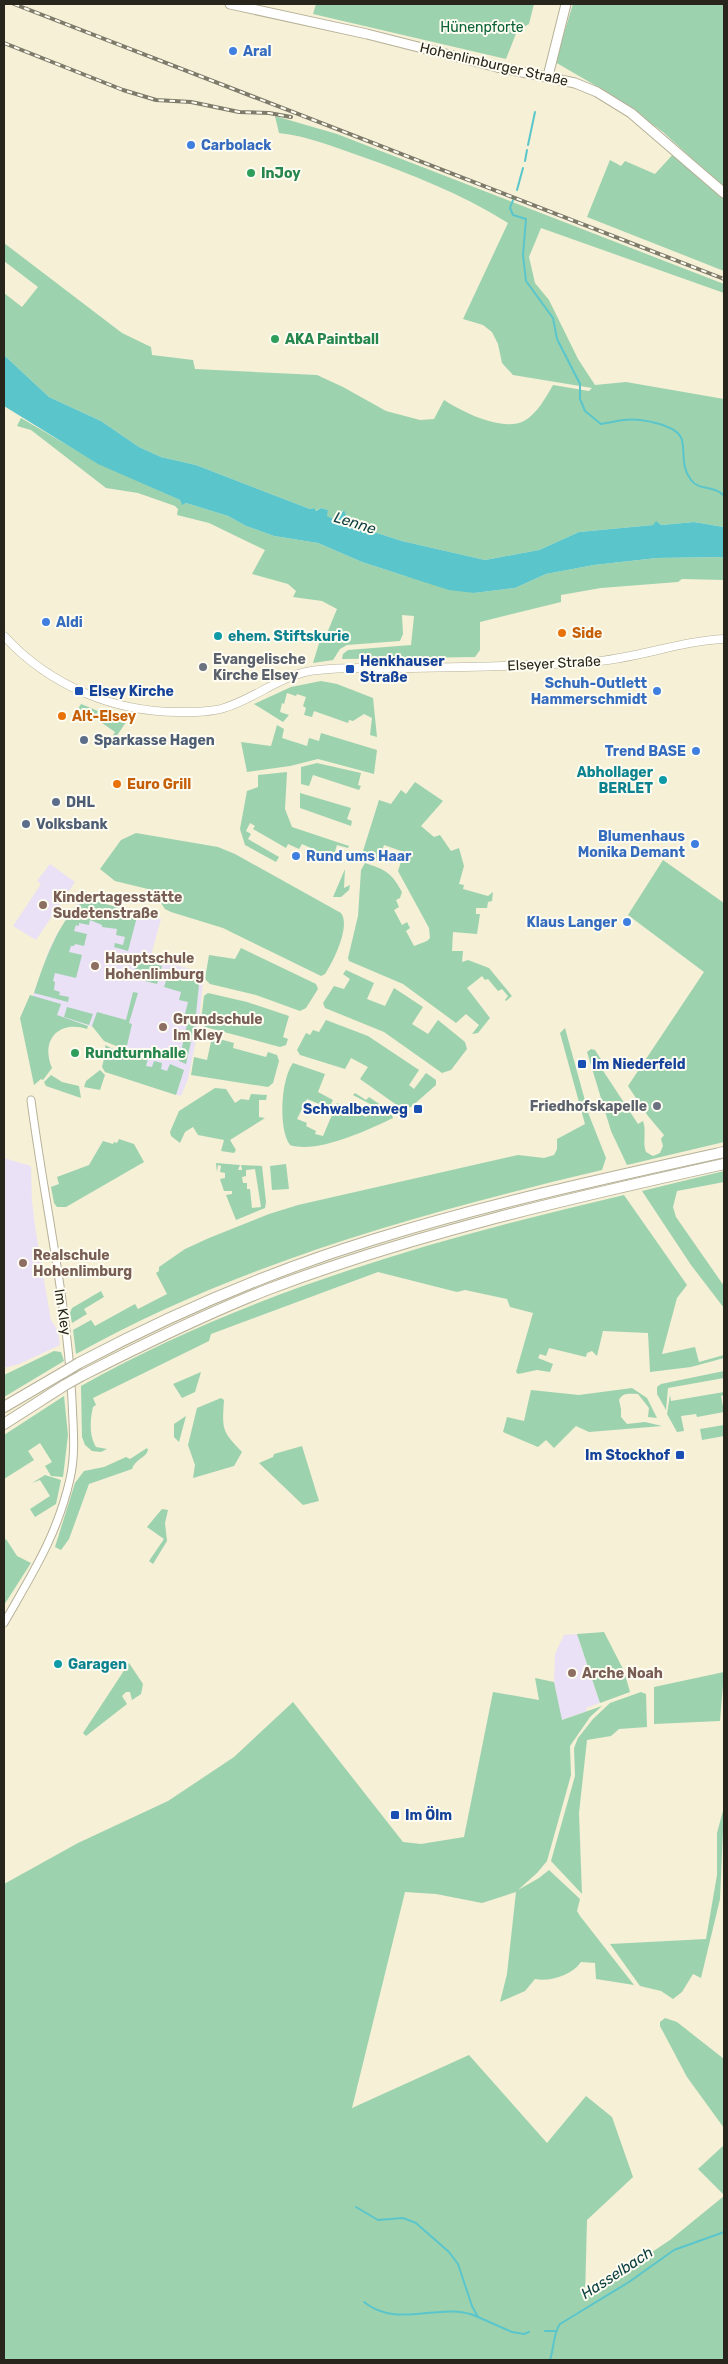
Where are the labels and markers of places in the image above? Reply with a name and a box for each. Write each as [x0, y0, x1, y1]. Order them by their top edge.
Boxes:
place label: Aral [243, 43, 272, 60]
marker: Aral [227, 45, 239, 57]
place label: Carbolack [201, 137, 272, 154]
marker: Carbolack [185, 139, 197, 151]
place label: InJoy [261, 165, 301, 182]
marker: InJoy [245, 167, 257, 179]
place label: AKA Paintball [285, 331, 379, 348]
marker: AKA Paintball [269, 333, 281, 345]
place label: Aldi [56, 614, 83, 631]
marker: Aldi [40, 616, 52, 628]
place label: Side [572, 625, 602, 642]
marker: Side [556, 627, 568, 639]
place label: ehem. Stiftskurie [228, 628, 350, 645]
marker: ehem. Stiftskurie [212, 630, 224, 642]
place label: Evangelische Kirche Elsey [213, 651, 306, 684]
place label: Henkhauser Straße [360, 653, 445, 686]
marker: Evangelische Kirche Elsey [197, 661, 209, 673]
marker: Henkhauser Straße [344, 663, 356, 675]
place label: Schuh-Outlett Hammerschmidt [531, 675, 647, 708]
place label: Elsey Kirche [89, 683, 174, 700]
marker: Elsey Kirche [73, 685, 85, 697]
marker: Schuh-Outlett Hammerschmidt [651, 685, 663, 697]
place label: Alt-Elsey [72, 708, 137, 725]
marker: Alt-Elsey [56, 710, 68, 722]
place label: Sparkasse Hagen [94, 732, 215, 749]
marker: Sparkasse Hagen [78, 734, 90, 746]
place label: Trend BASE [605, 743, 686, 760]
marker: Trend BASE [690, 745, 702, 757]
place label: Abhollager BERLET [577, 764, 654, 797]
marker: Abhollager BERLET [657, 774, 669, 786]
place label: Euro Grill [127, 776, 191, 793]
marker: Euro Grill [111, 778, 123, 790]
place label: DHL [66, 794, 95, 811]
marker: DHL [50, 796, 62, 808]
place label: Volksbank [36, 816, 108, 833]
marker: Volksbank [20, 818, 32, 830]
place label: Blumenhaus Monika Demant [578, 828, 685, 861]
marker: Blumenhaus Monika Demant [689, 838, 701, 850]
place label: Rund ums Haar [306, 848, 412, 865]
marker: Rund ums Haar [290, 850, 302, 862]
place label: Kindertagesstätte Sudetenstraße [53, 889, 182, 922]
marker: Kindertagesstätte Sudetenstraße [37, 899, 49, 911]
place label: Klaus Langer [527, 914, 618, 931]
marker: Klaus Langer [621, 916, 633, 928]
place label: Hauptschule Hohenlimburg [105, 950, 204, 983]
marker: Hauptschule Hohenlimburg [89, 960, 101, 972]
place label: Grundschule Im Kley [173, 1011, 263, 1044]
marker: Grundschule Im Kley [157, 1021, 169, 1033]
place label: Rundturnhalle [85, 1045, 186, 1062]
marker: Rundturnhalle [69, 1047, 81, 1059]
place label: Im Niederfeld [592, 1056, 686, 1073]
marker: Im Niederfeld [576, 1058, 588, 1070]
place label: Friedhofskapelle [530, 1098, 647, 1115]
marker: Friedhofskapelle [651, 1100, 663, 1112]
place label: Schwalbenweg [303, 1101, 408, 1118]
marker: Schwalbenweg [412, 1103, 424, 1115]
place label: Realschule Hohenlimburg [33, 1247, 132, 1280]
marker: Realschule Hohenlimburg [17, 1257, 29, 1269]
place label: Im Stockhof [585, 1447, 671, 1464]
marker: Im Stockhof [674, 1449, 686, 1461]
place label: Garagen [68, 1656, 127, 1673]
marker: Garagen [52, 1658, 64, 1670]
place label: Arche Noah [582, 1665, 663, 1682]
marker: Arche Noah [566, 1667, 578, 1679]
place label: Im Ölm [405, 1806, 452, 1824]
marker: Im Ölm [389, 1809, 401, 1821]

